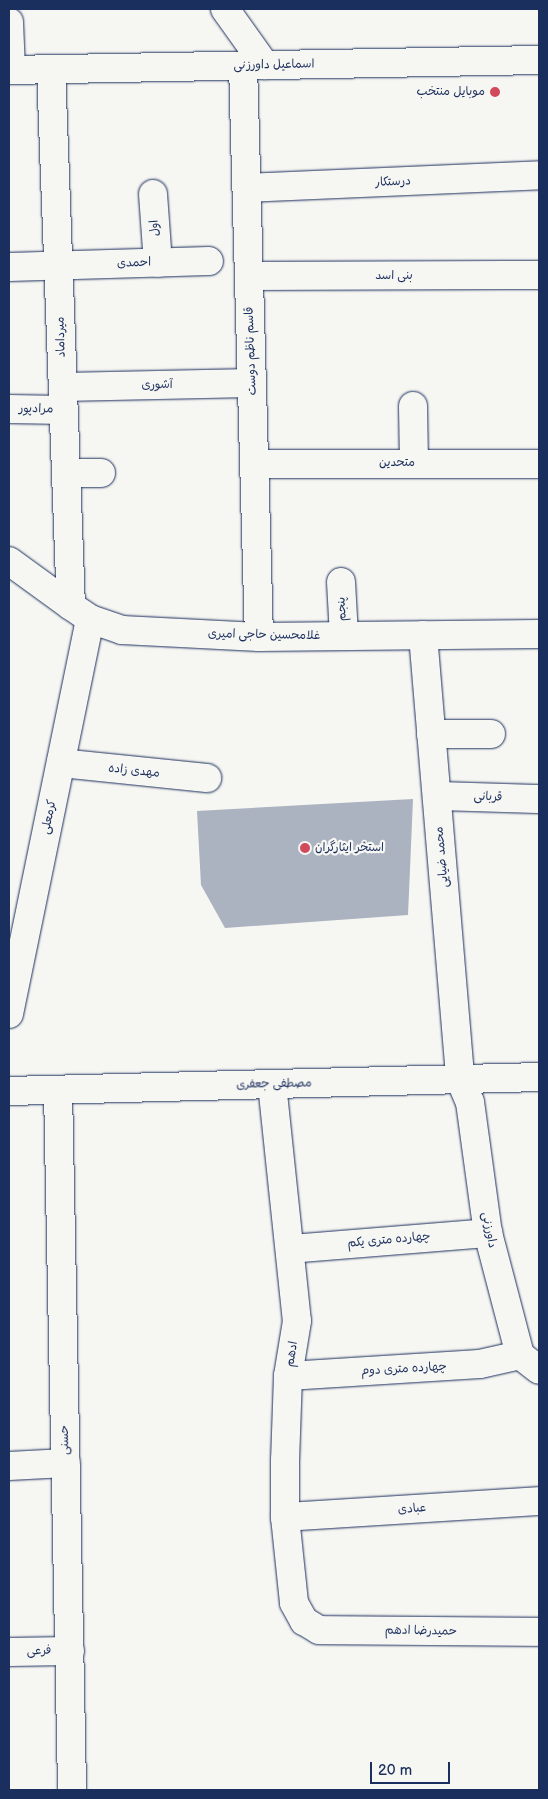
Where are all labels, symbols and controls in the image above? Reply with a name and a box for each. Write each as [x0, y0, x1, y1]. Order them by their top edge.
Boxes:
street label: اسماعیل داورزنی [233, 57, 315, 73]
place label: موبایل منتخب [417, 85, 485, 99]
marker: موبایل منتخب [489, 86, 501, 98]
street label: درستکار [375, 174, 411, 190]
street label: اول [147, 219, 163, 237]
street label: احمدی [117, 255, 151, 271]
street label: بنی اسد [375, 269, 413, 283]
street label: قاسم ناظم دوست [242, 306, 260, 396]
street label: میرداماد [53, 316, 69, 358]
street label: آشوری [141, 378, 173, 392]
street label: مرادپور [19, 401, 53, 417]
street label: متحدین [379, 456, 415, 470]
street label: پنجم [334, 597, 350, 621]
street label: غلامحسین حاجی امیری [208, 627, 320, 643]
street label: مهدی زاده [108, 761, 160, 781]
street label: قربانی [473, 789, 503, 805]
street label: کرمعلی [38, 798, 60, 836]
street label: محمد ضیایی [432, 826, 452, 888]
place label: استخر ایثارگران [315, 841, 384, 855]
marker: استخر ایثارگران [299, 842, 311, 854]
street label: مصطفی جعفری [236, 1076, 312, 1092]
street label: داورزنی [478, 1211, 500, 1249]
street label: چهارده متری یکم [347, 1229, 431, 1251]
street label: ادهم [283, 1340, 301, 1368]
street label: چهارده متری دوم [361, 1360, 447, 1378]
street label: حسنی [58, 1425, 72, 1455]
street label: عبادی [397, 1501, 427, 1517]
street label: حمیدرضا ادهم [385, 1623, 457, 1639]
street label: فرعی [26, 1643, 52, 1659]
scale bar [373, 1752, 453, 1784]
text: 20 m [378, 1761, 412, 1780]

